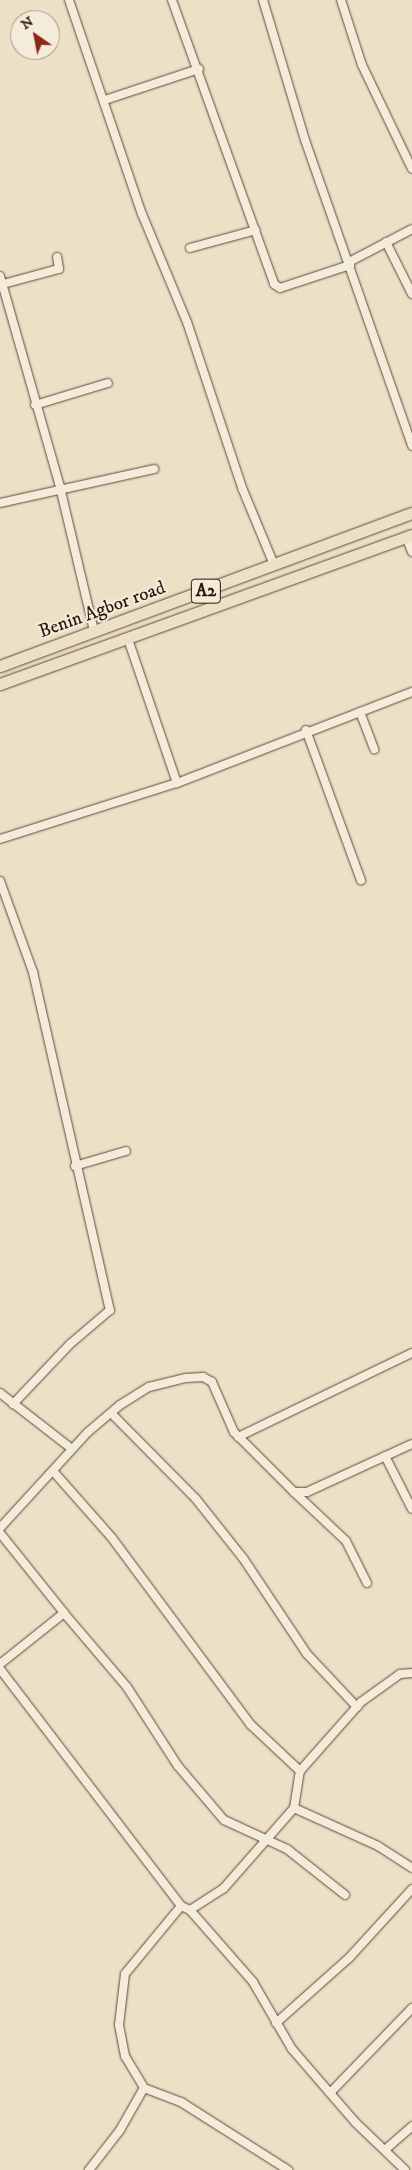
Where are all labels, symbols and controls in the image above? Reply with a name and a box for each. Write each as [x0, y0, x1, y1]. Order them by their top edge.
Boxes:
north arrow [10, 10, 60, 60]
text: N [18, 13, 37, 34]
road number: A2 [190, 576, 222, 606]
street label: Benin Agbor road [36, 577, 168, 643]

